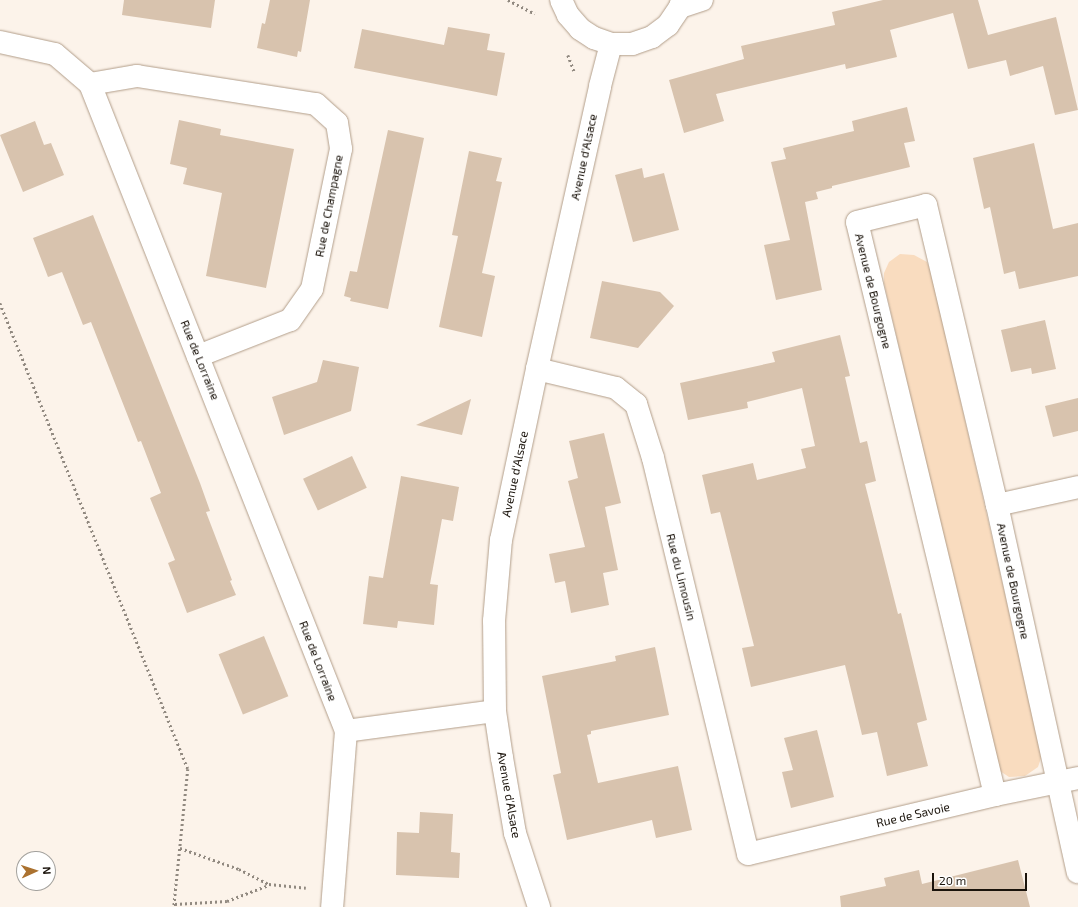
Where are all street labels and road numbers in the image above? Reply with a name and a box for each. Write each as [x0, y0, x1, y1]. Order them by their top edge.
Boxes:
street label: Avenue d'Alsace [568, 113, 600, 201]
street label: Rue de Champagne [312, 154, 346, 258]
street label: Avenue de Bourgogne [852, 232, 894, 350]
street label: Rue de Lorraine [177, 318, 223, 402]
street label: Avenue d'Alsace [499, 430, 531, 518]
street label: Avenue de Bourgogne [994, 522, 1032, 640]
street label: Rue du Limousin [663, 532, 699, 622]
street label: Rue de Lorraine [296, 619, 340, 703]
street label: Avenue d'Alsace [494, 751, 524, 839]
street label: Rue de Savoie [875, 800, 951, 830]

